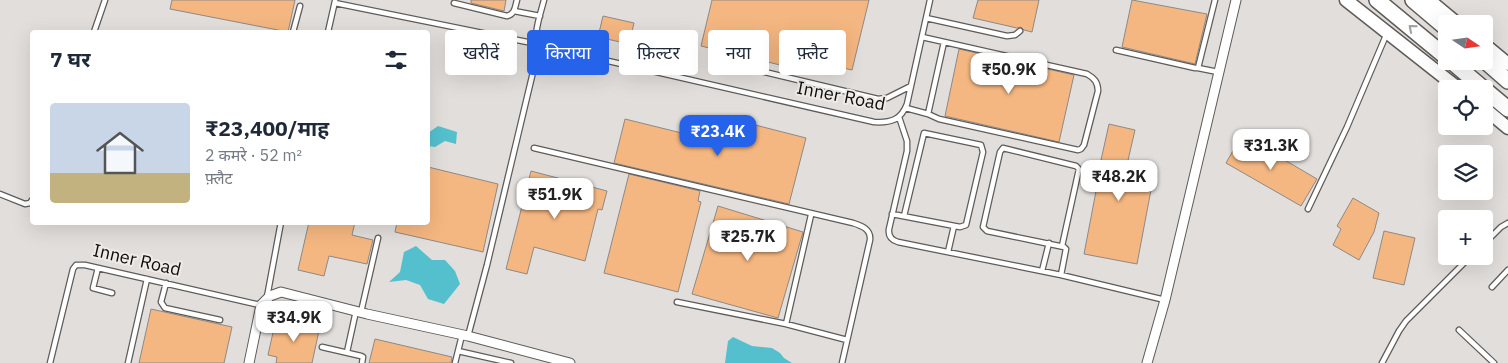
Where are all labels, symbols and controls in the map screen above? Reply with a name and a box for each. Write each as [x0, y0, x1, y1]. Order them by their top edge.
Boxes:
north arrow [1438, 15, 1492, 70]
map controls [1438, 15, 1493, 265]
one-way arrow [1409, 25, 1418, 34]
chip: खरीदें [445, 30, 517, 75]
chip: किराया [527, 30, 609, 75]
chip: फ़िल्टर [619, 30, 698, 75]
chip: नया [708, 30, 769, 75]
chip: फ़्लैट [779, 30, 846, 75]
text: 7 घर [50, 45, 90, 73]
icon: filters [382, 46, 410, 74]
pin: ₹50.9K [968, 52, 1050, 95]
text: ₹50.9K [982, 59, 1036, 79]
street label: Inner Road [795, 76, 887, 115]
button: locate [1438, 80, 1493, 135]
text: ₹23,400/माह [205, 114, 329, 142]
pin: ₹23.4K [677, 114, 759, 157]
text: ₹23.4K [691, 121, 745, 141]
icon: home [90, 123, 150, 183]
pin: ₹31.3K [1230, 128, 1312, 171]
text: ₹31.3K [1244, 135, 1298, 155]
text: 2 कमरे · 52 m² [205, 145, 302, 165]
button: layers [1438, 145, 1493, 200]
pin: ₹48.2K [1078, 160, 1160, 202]
text: ₹48.2K [1092, 166, 1146, 186]
text: फ़्लैट [205, 168, 233, 188]
pin: ₹51.9K [514, 178, 596, 220]
text: ₹51.9K [528, 184, 582, 204]
button: + [1438, 210, 1493, 265]
pin: ₹25.7K [707, 220, 789, 262]
text: ₹25.7K [721, 226, 775, 246]
street label: Inner Road [91, 238, 183, 281]
pin: ₹34.9K [253, 300, 335, 343]
text: ₹34.9K [267, 307, 321, 327]

